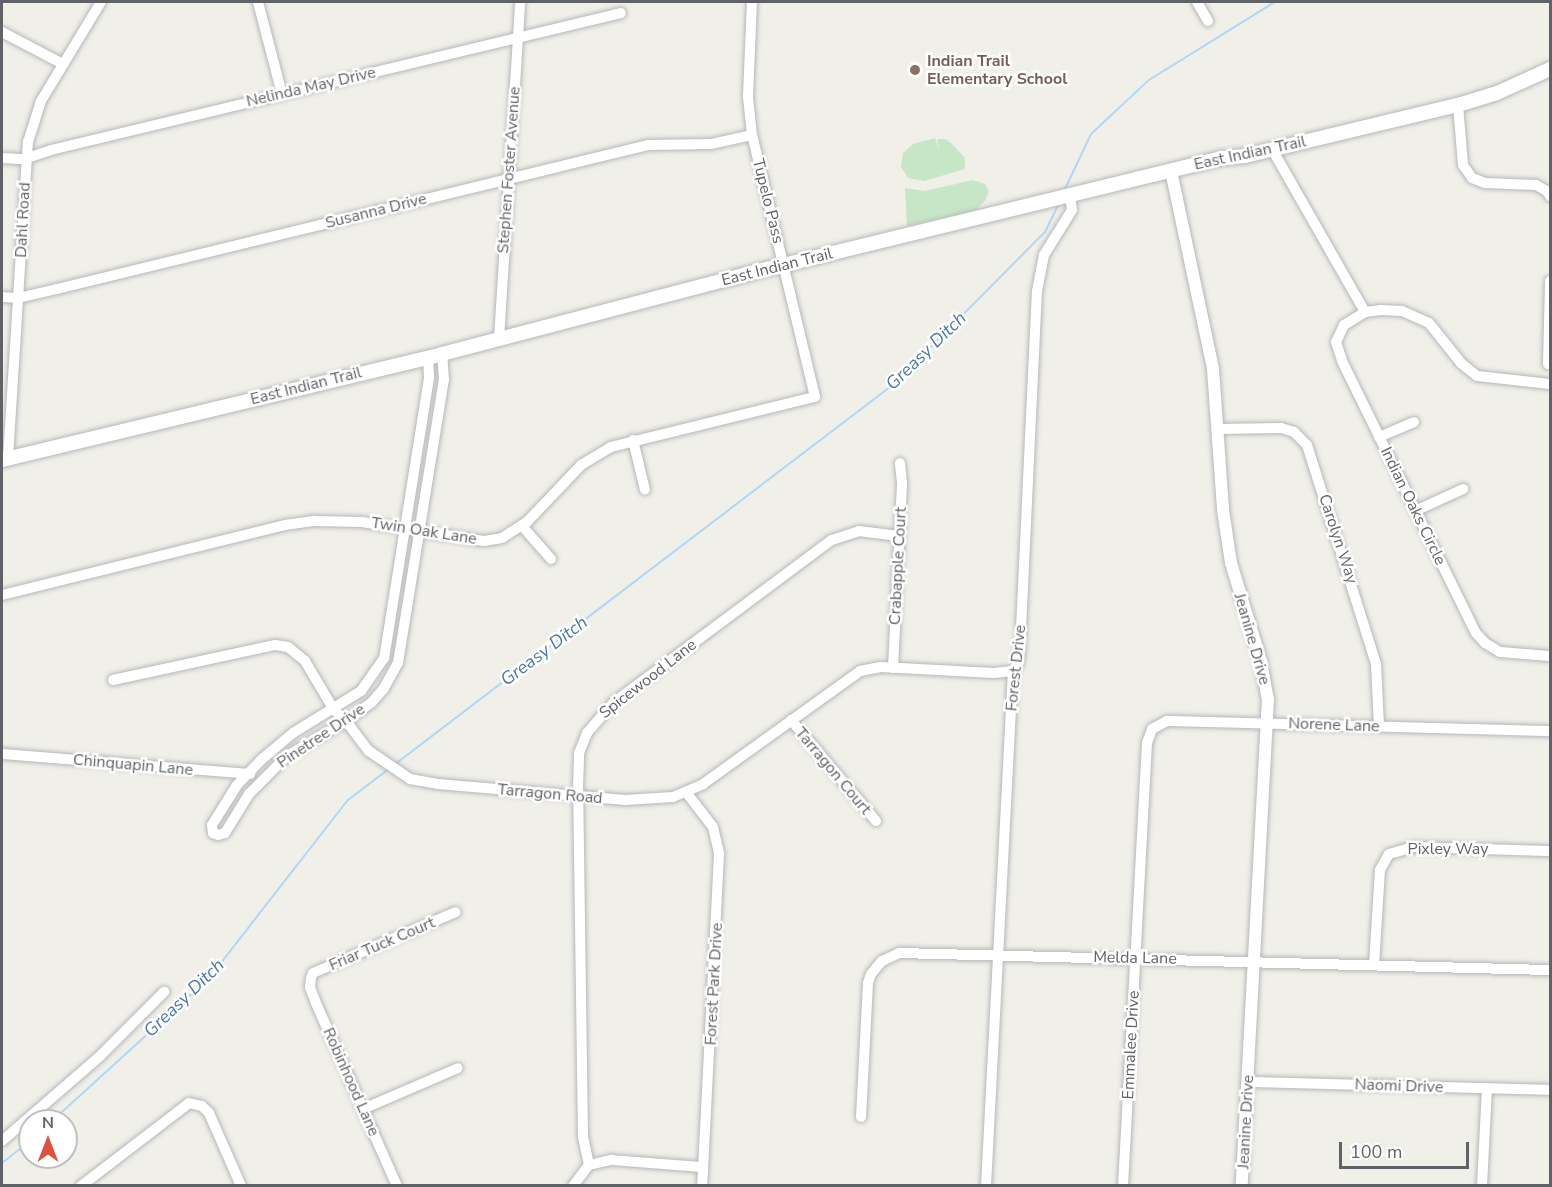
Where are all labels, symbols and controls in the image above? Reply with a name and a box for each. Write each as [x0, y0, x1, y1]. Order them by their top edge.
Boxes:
place label: Indian Trail Elementary School [927, 51, 1067, 89]
street label: Nelinda May Drive [244, 63, 378, 111]
marker: Indian Trail Elementary School [908, 63, 922, 77]
street label: Stephen Foster Avenue [494, 86, 524, 254]
street label: East Indian Trail [1192, 132, 1308, 174]
street label: Tupelo Pass [748, 157, 788, 245]
street label: Dahl Road [11, 182, 35, 258]
street label: Susanna Drive [323, 189, 429, 233]
street label: East Indian Trail [719, 244, 835, 290]
water label: Greasy Ditch [881, 307, 971, 395]
street label: East Indian Trail [248, 363, 364, 409]
street label: Indian Oaks Circle [1376, 444, 1450, 568]
street label: Carolyn Way [1315, 492, 1361, 586]
street label: Crabapple Court [885, 506, 911, 626]
street label: Twin Oak Lane [370, 513, 478, 549]
street label: Jeanine Drive [1230, 591, 1274, 687]
water label: Greasy Ditch [496, 611, 592, 691]
street label: Forest Drive [1002, 624, 1030, 712]
street label: Spicewood Lane [596, 635, 700, 723]
street label: Pinetree Drive [273, 700, 369, 772]
street label: Norene Lane [1288, 714, 1380, 736]
street label: Tarragon Court [791, 723, 875, 819]
street label: Chinquapin Lane [72, 750, 194, 780]
street label: Tarragon Road [497, 780, 603, 808]
street label: Pixley Way [1408, 839, 1488, 859]
street label: Friar Tuck Court [326, 913, 438, 975]
street label: Forest Park Drive [701, 922, 727, 1046]
street label: Melda Lane [1093, 948, 1177, 968]
water label: Greasy Ditch [139, 954, 229, 1042]
street label: Emmalee Drive [1119, 990, 1143, 1100]
street label: Robinhood Lane [319, 1025, 383, 1139]
street label: Jeanine Drive [1234, 1074, 1258, 1170]
street label: Naomi Drive [1354, 1075, 1444, 1097]
north arrow [18, 1109, 78, 1169]
text: N [42, 1112, 54, 1134]
scale bar [1342, 1130, 1472, 1168]
text: 100 m [1350, 1140, 1402, 1164]

